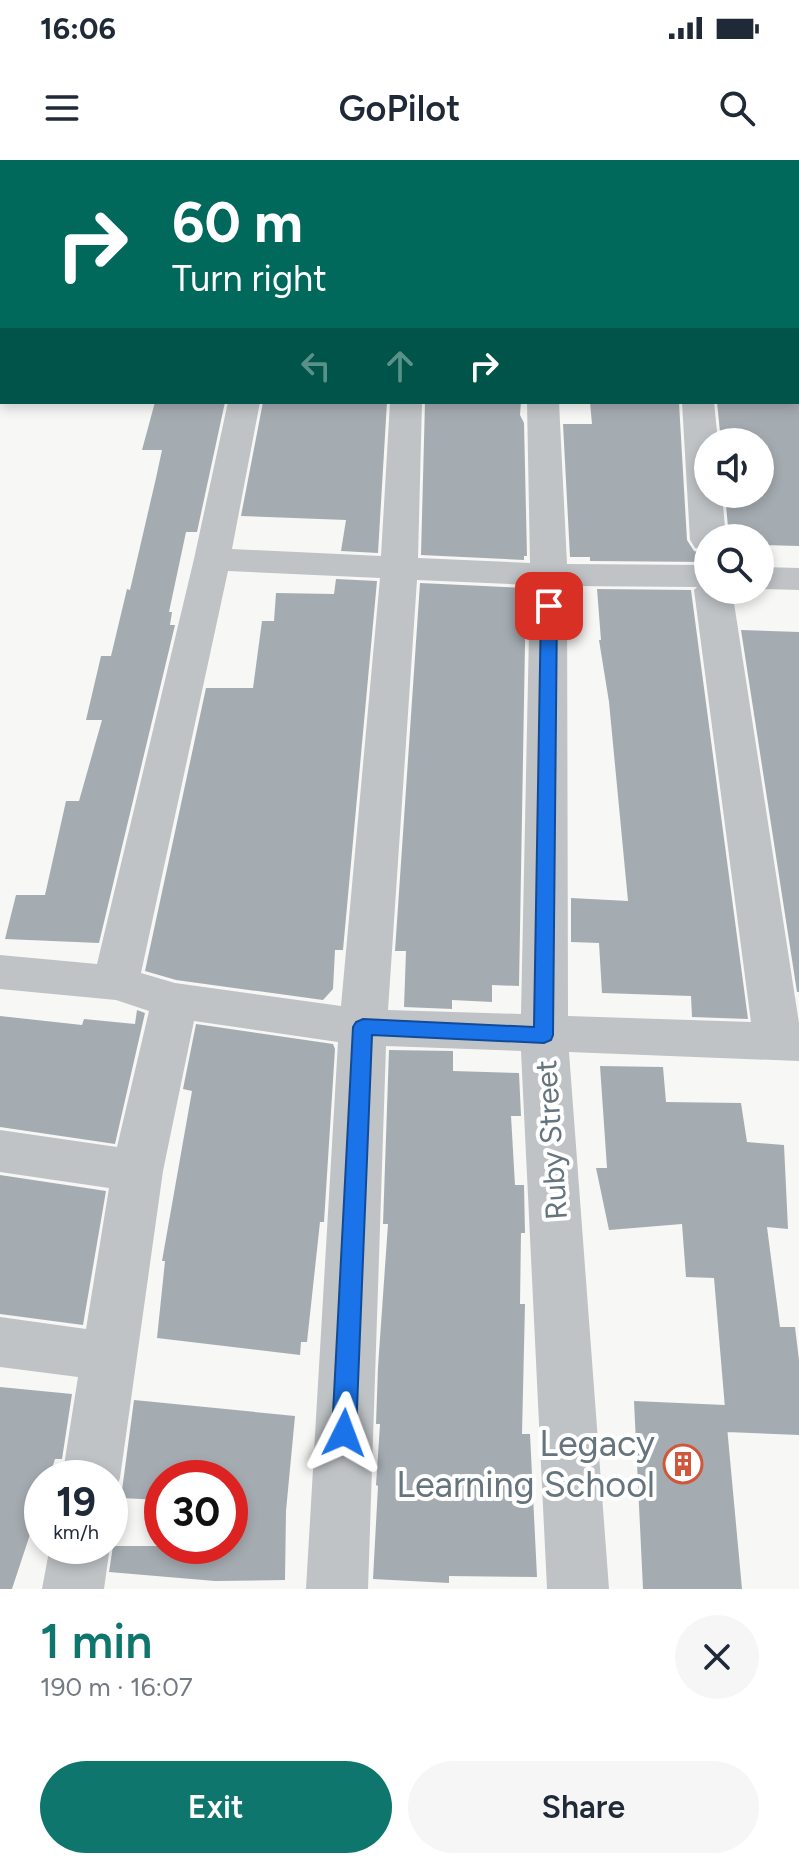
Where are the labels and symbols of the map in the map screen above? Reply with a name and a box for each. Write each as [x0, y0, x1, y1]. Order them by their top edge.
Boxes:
pin [515, 572, 583, 640]
street label: Ruby Street [527, 1059, 575, 1221]
position arrow [302, 1391, 386, 1475]
place label: Legacy Learning School [396, 1422, 655, 1506]
building icon: Legacy Learning School [662, 1443, 704, 1485]
speed limit sign: 30 [144, 1460, 248, 1564]

